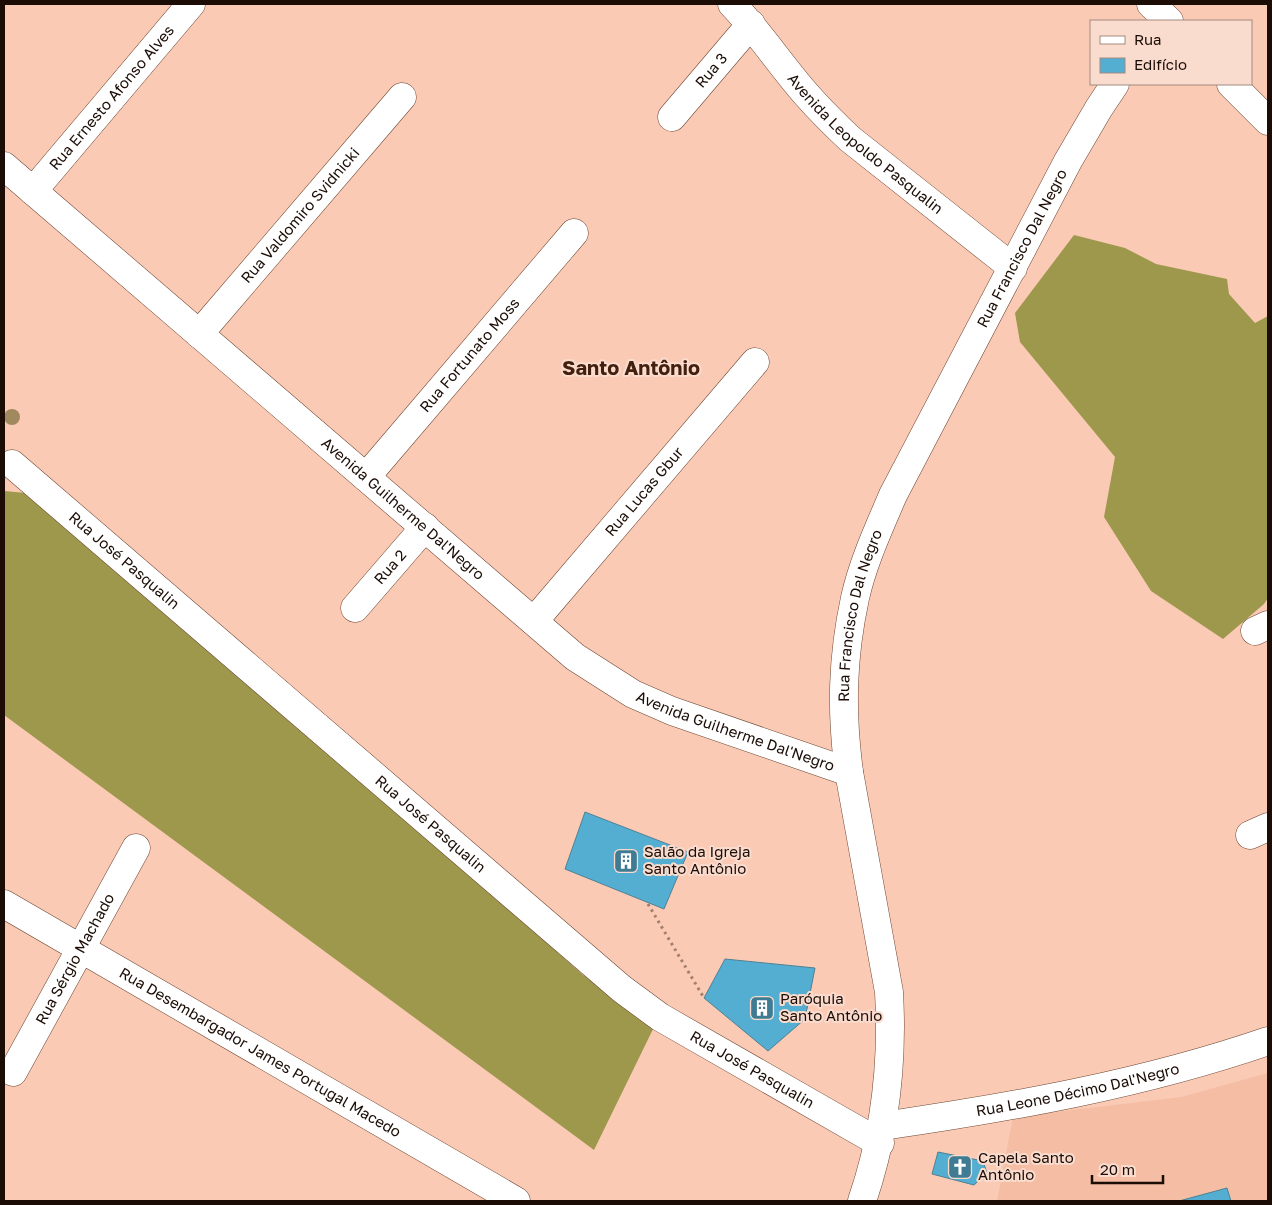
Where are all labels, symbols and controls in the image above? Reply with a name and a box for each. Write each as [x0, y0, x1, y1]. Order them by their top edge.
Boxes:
legend [1090, 20, 1252, 85]
street label: Rua Ernesto Afonso Alves [45, 21, 177, 173]
text: Rua [1134, 30, 1161, 48]
street label: Rua 3 [691, 49, 731, 91]
text: Edifício [1134, 55, 1187, 73]
street label: Avenida Leopoldo Pasqualin [784, 69, 947, 217]
street label: Rua Valdomiro Svidnicki [237, 143, 363, 286]
street label: Rua Francisco Dal Negro [972, 166, 1070, 330]
street label: Rua Fortunato Moss [415, 294, 523, 415]
district label: Santo Antônio [562, 355, 700, 379]
street label: Avenida Guilherme Dal'Negro [318, 433, 489, 583]
street label: Rua Lucas Gbur [600, 443, 687, 539]
street label: Rua José Pasqualin [66, 507, 184, 612]
street label: Rua Francisco Dal Negro [834, 526, 885, 702]
street label: Rua 2 [370, 545, 409, 587]
street label: Avenida Guilherme Dal'Negro [634, 687, 837, 774]
street label: Rua José Pasqualin [372, 771, 490, 876]
place label: Salão da Igreja Santo Antônio [644, 842, 750, 877]
building icon: Salão da Igreja Santo Antônio [613, 848, 639, 874]
street label: Rua Sérgio Machado [31, 890, 117, 1027]
street label: Rua Desembargador James Portugal Macedo [116, 963, 405, 1140]
place label: Paróquia Santo Antônio [780, 989, 882, 1024]
building icon: Paróquia Santo Antônio [749, 995, 775, 1021]
street label: Rua José Pasqualin [687, 1026, 818, 1111]
street label: Rua Leone Décimo Dal'Negro [975, 1059, 1181, 1119]
place label: Capela Santo Antônio [978, 1148, 1074, 1183]
scale bar [1092, 1152, 1163, 1184]
church icon: Capela Santo Antônio [947, 1154, 973, 1180]
text: 20 m [1100, 1160, 1135, 1178]

